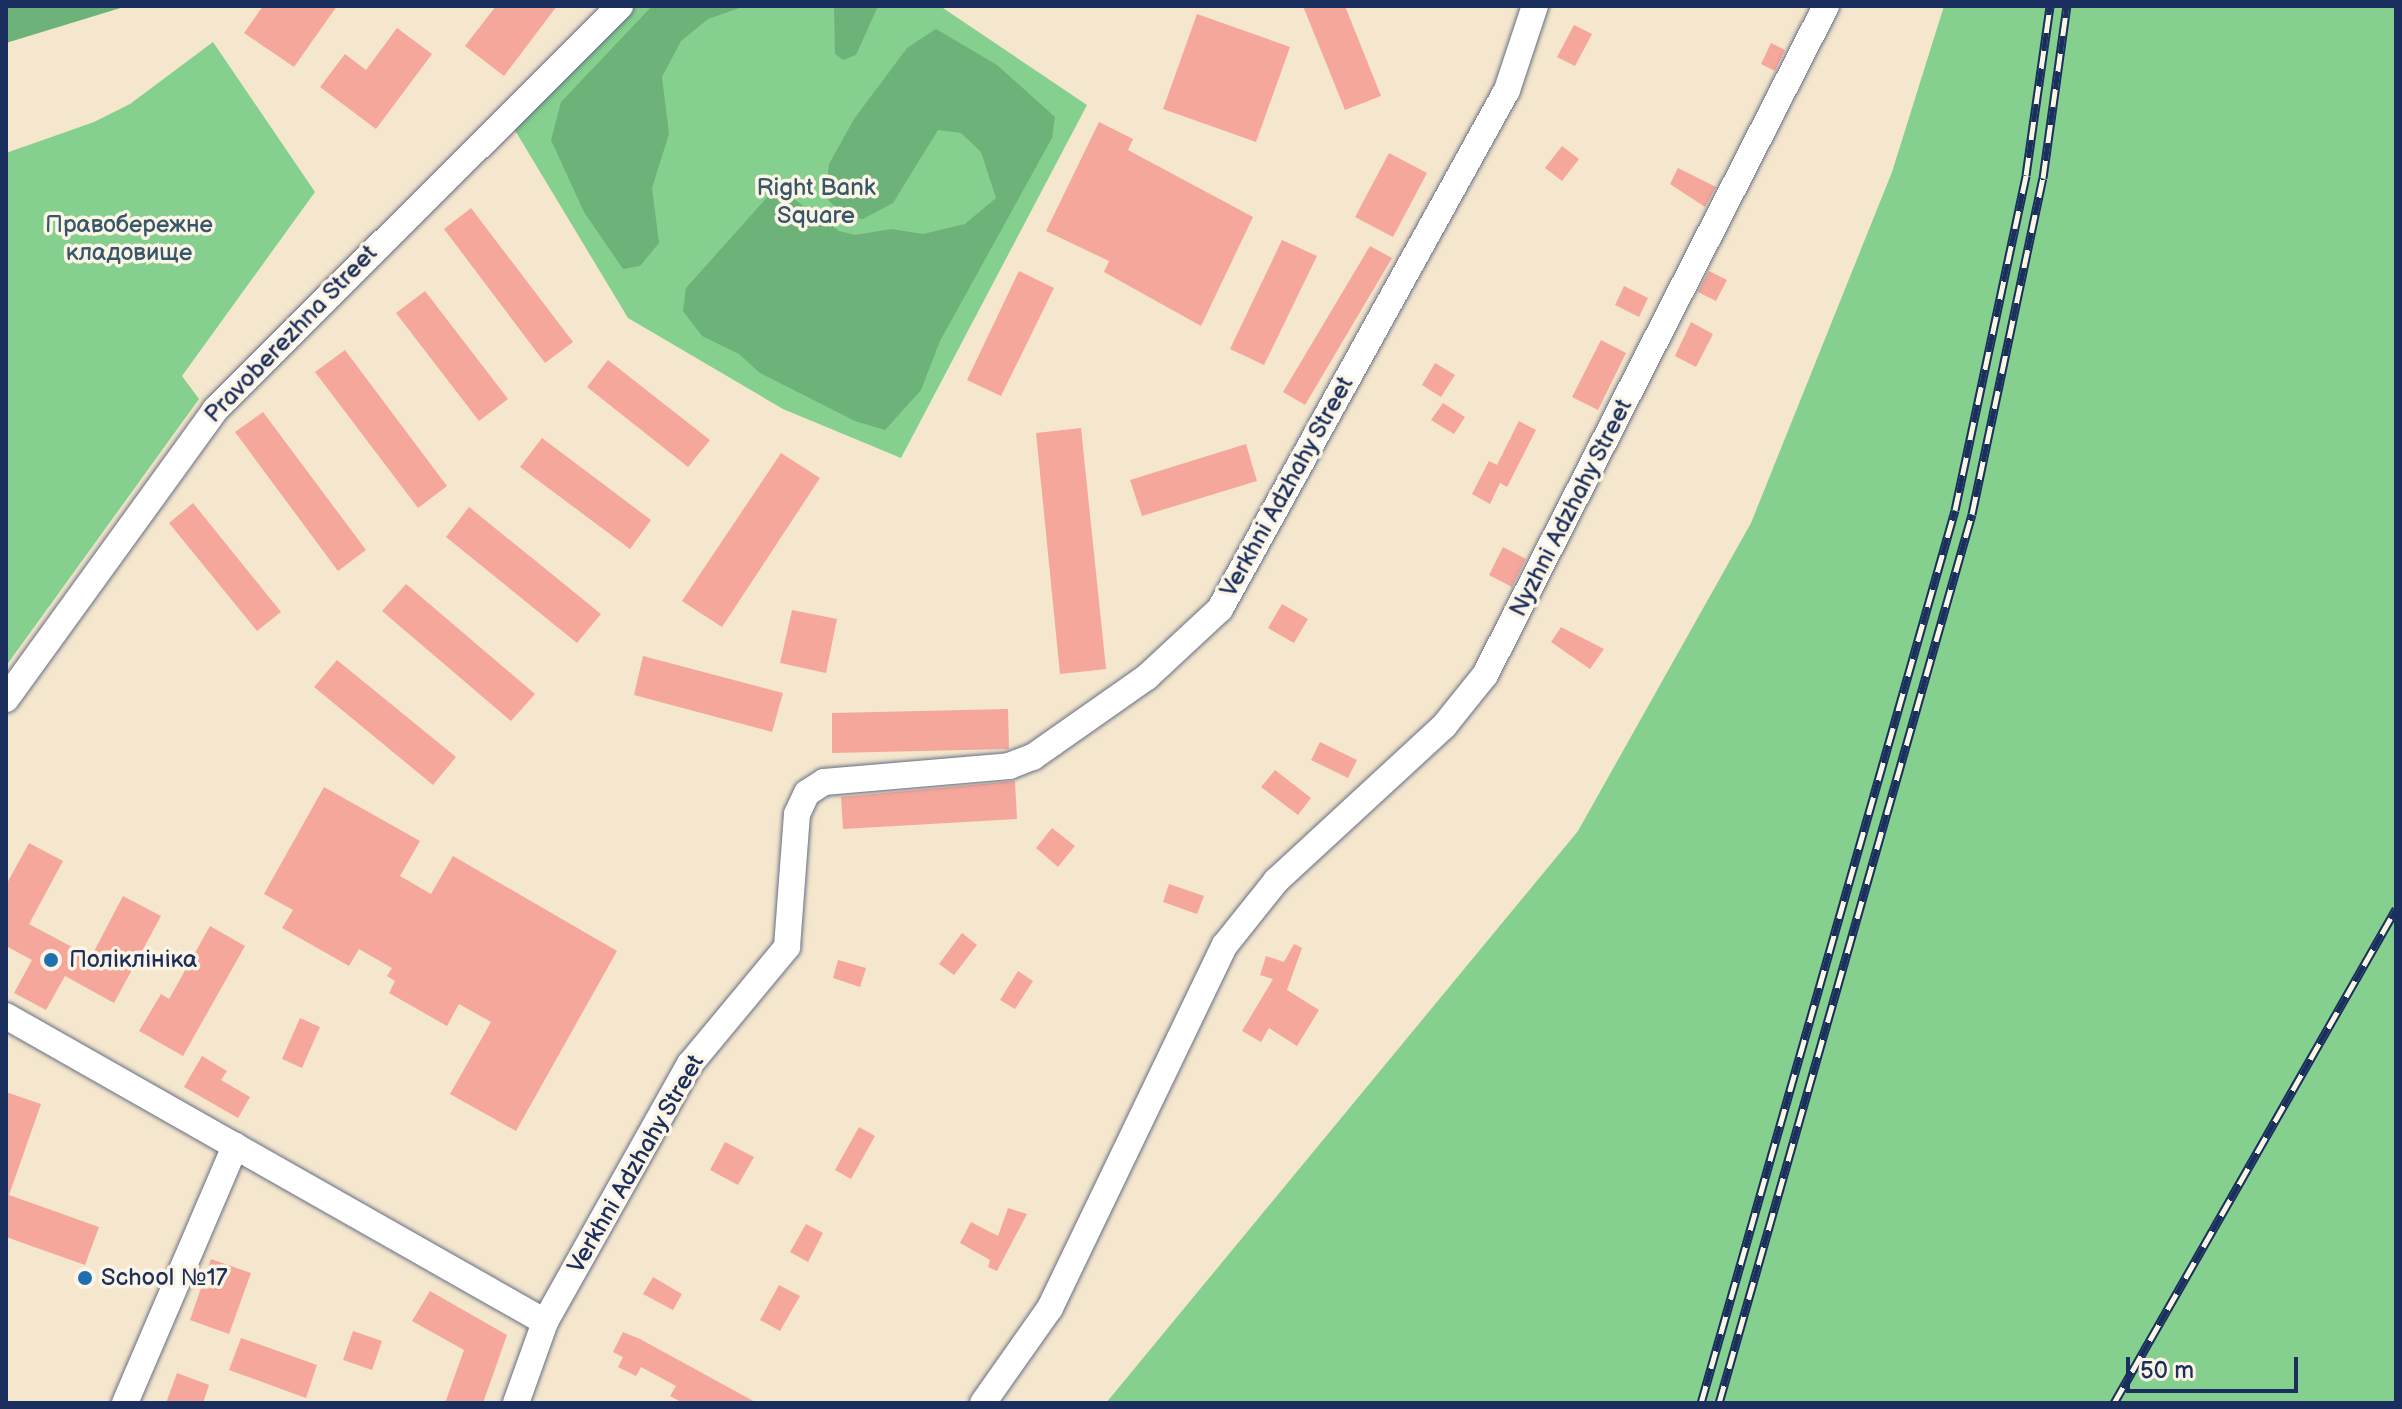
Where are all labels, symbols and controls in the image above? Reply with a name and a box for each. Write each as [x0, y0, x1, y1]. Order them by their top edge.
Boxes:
park label: Right Bank Square [757, 174, 875, 230]
park label: Правобережне кладовище [45, 211, 213, 267]
street label: Pravoberezhna Street [199, 239, 383, 429]
street label: Verkhni Adzhahy Street [1214, 371, 1360, 603]
street label: Nyzhni Adzhahy Street [1503, 394, 1639, 622]
place label: Поліклініка [69, 946, 197, 974]
marker: Поліклініка [40, 949, 62, 971]
street label: Verkhni Adzhahy Street [561, 1049, 711, 1279]
place label: School №17 [101, 1264, 227, 1292]
marker: School №17 [76, 1269, 94, 1287]
scale bar [2130, 1341, 2302, 1391]
text: 50 m [2140, 1356, 2194, 1385]

